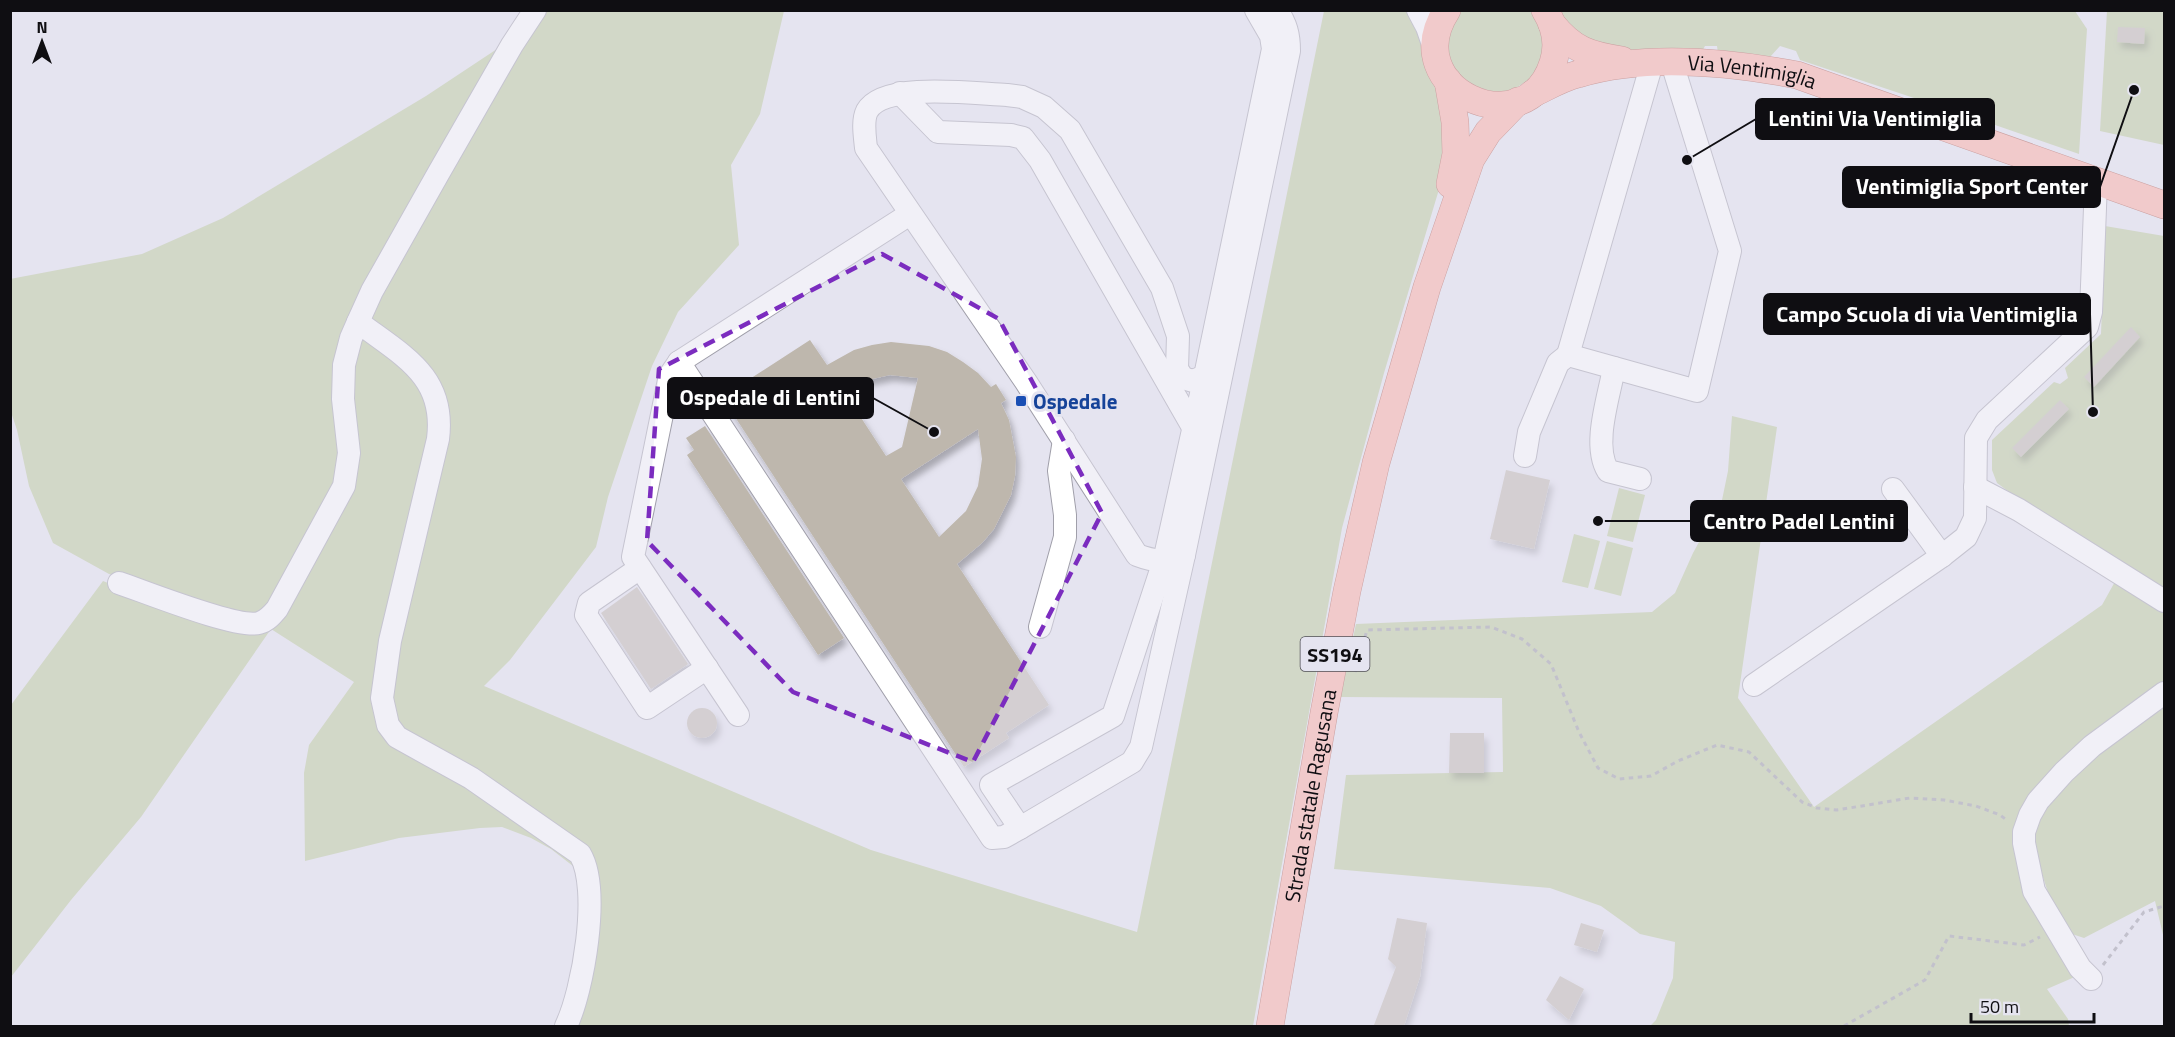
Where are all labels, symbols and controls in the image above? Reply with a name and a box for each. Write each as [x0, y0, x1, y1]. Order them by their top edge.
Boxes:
north arrow [12, 12, 72, 72]
text: N [36, 15, 48, 39]
street label: Via Ventimiglia [1687, 46, 1822, 97]
callout: Lentini Via Ventimiglia [1756, 99, 1994, 139]
text: Lentini Via Ventimiglia [1768, 101, 1982, 135]
callout: Ventimiglia Sport Center [1843, 167, 2100, 207]
text: Ventimiglia Sport Center [1856, 169, 2088, 203]
callout: Campo Scuola di via Ventimiglia [1764, 294, 2090, 334]
text: Campo Scuola di via Ventimiglia [1776, 297, 2078, 331]
callout: Ospedale di Lentini [668, 378, 873, 418]
text: Ospedale di Lentini [679, 380, 861, 414]
place label: Ospedale [1033, 385, 1117, 417]
marker: Ospedale [1014, 394, 1028, 408]
callout: Centro Padel Lentini [1691, 501, 1907, 541]
text: Centro Padel Lentini [1703, 504, 1895, 538]
road number: SS194 [1300, 637, 1370, 671]
street label: Strada statale Ragusana [1276, 686, 1344, 904]
scale bar [1971, 986, 2094, 1024]
text: 50 m [1980, 993, 2019, 1020]

